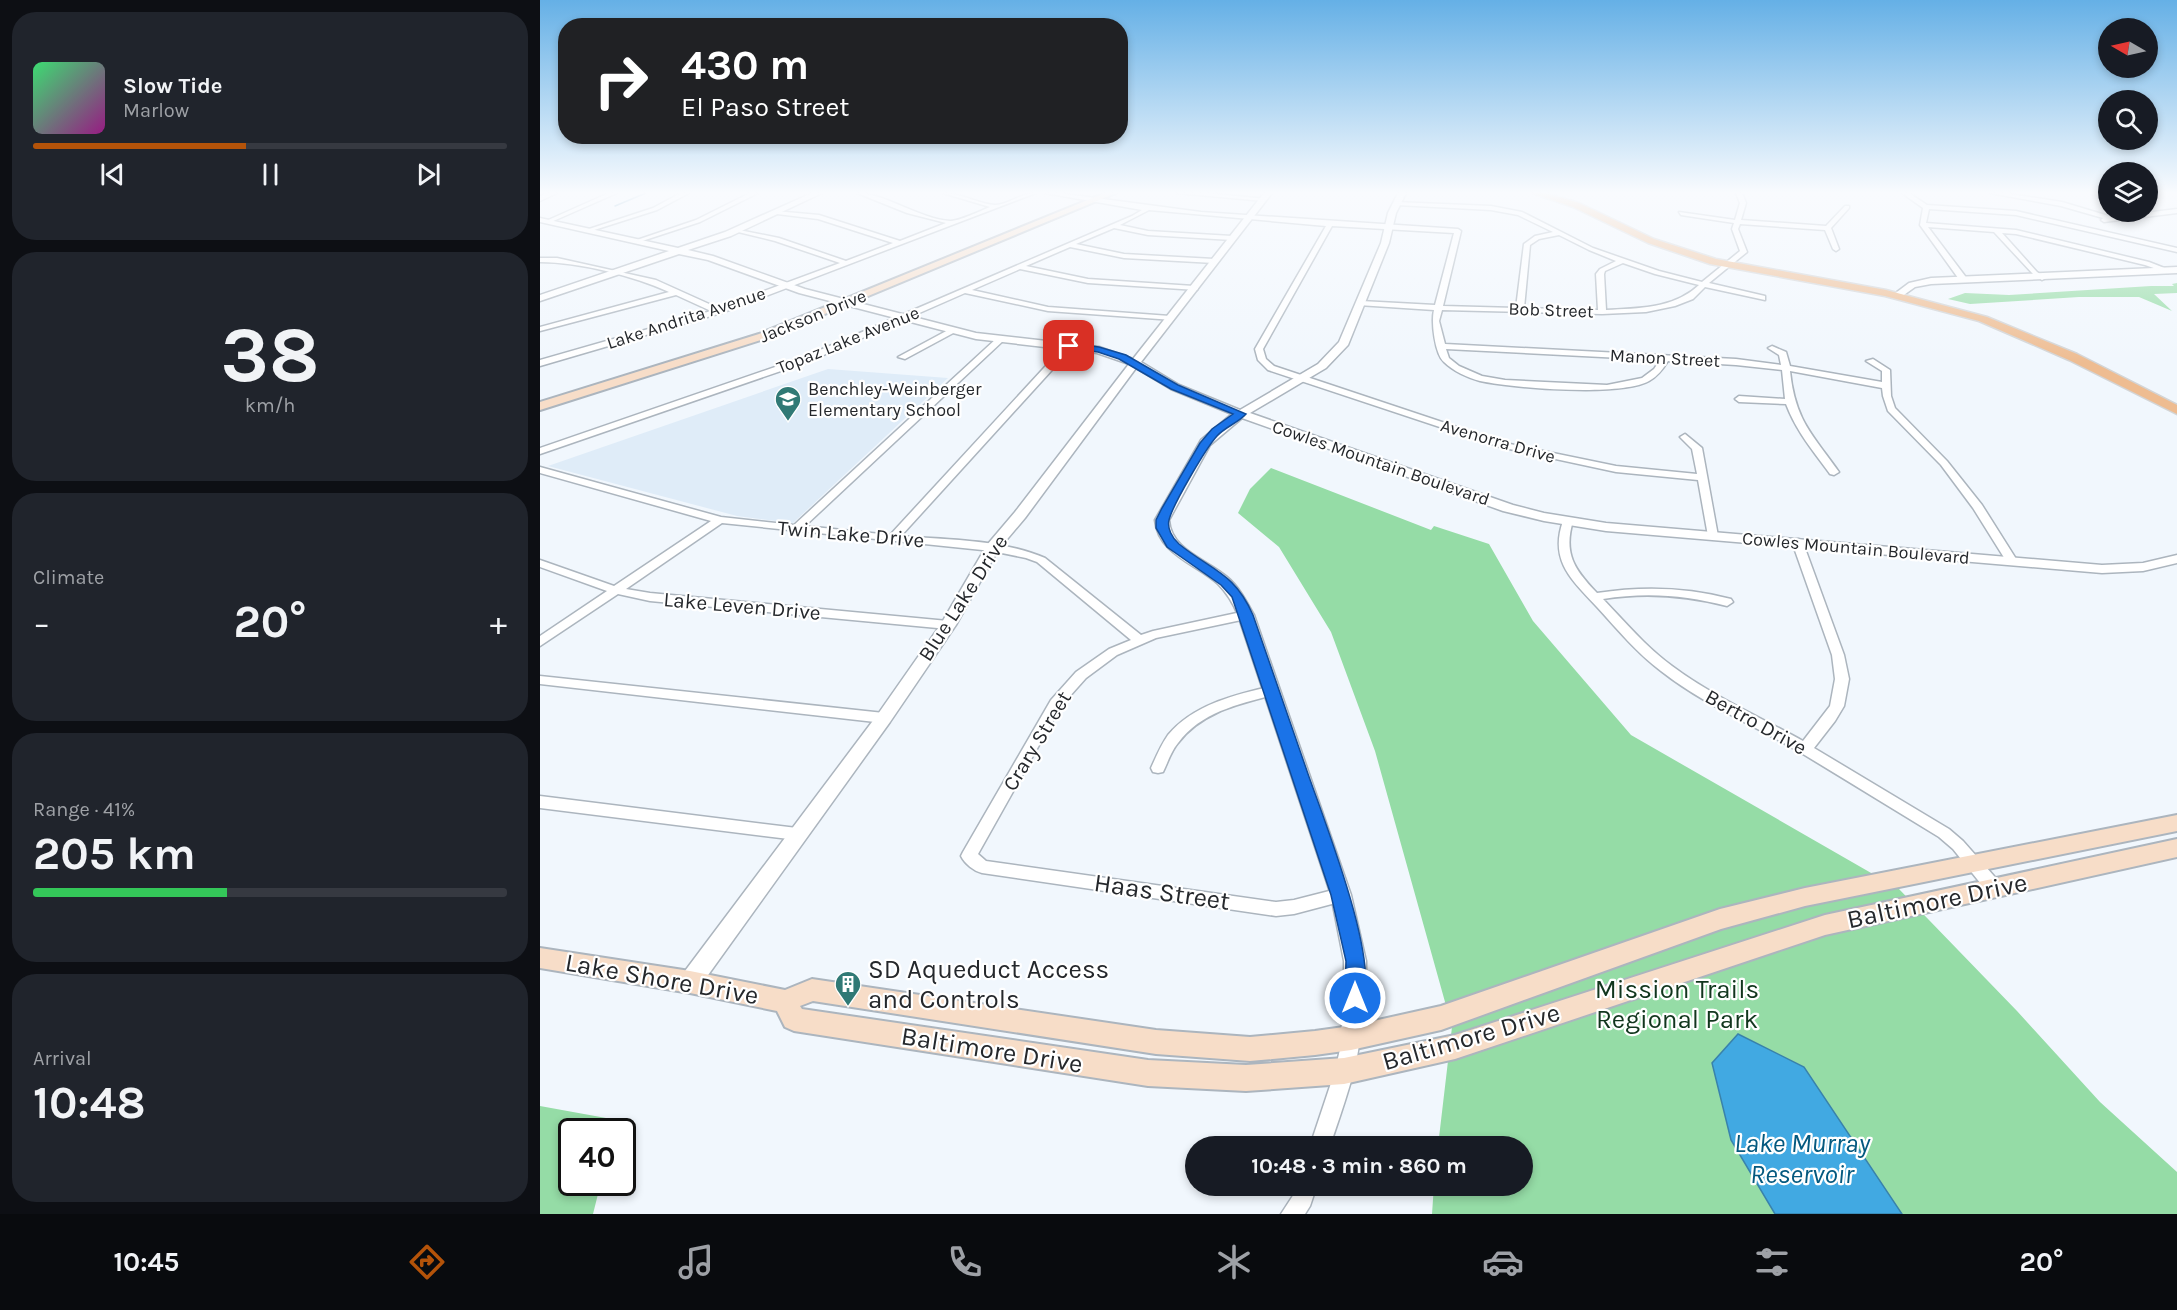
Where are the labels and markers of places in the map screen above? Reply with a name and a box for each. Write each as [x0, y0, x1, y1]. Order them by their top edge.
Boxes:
pin [1043, 320, 1094, 371]
place label: Benchley-Weinberger Elementary School [808, 378, 982, 421]
school or university icon: Benchley-Weinberger Elementary School [773, 384, 803, 422]
place label: SD Aqueduct Access and Controls [868, 954, 1109, 1015]
building icon: SD Aqueduct Access and Controls [833, 969, 863, 1007]

